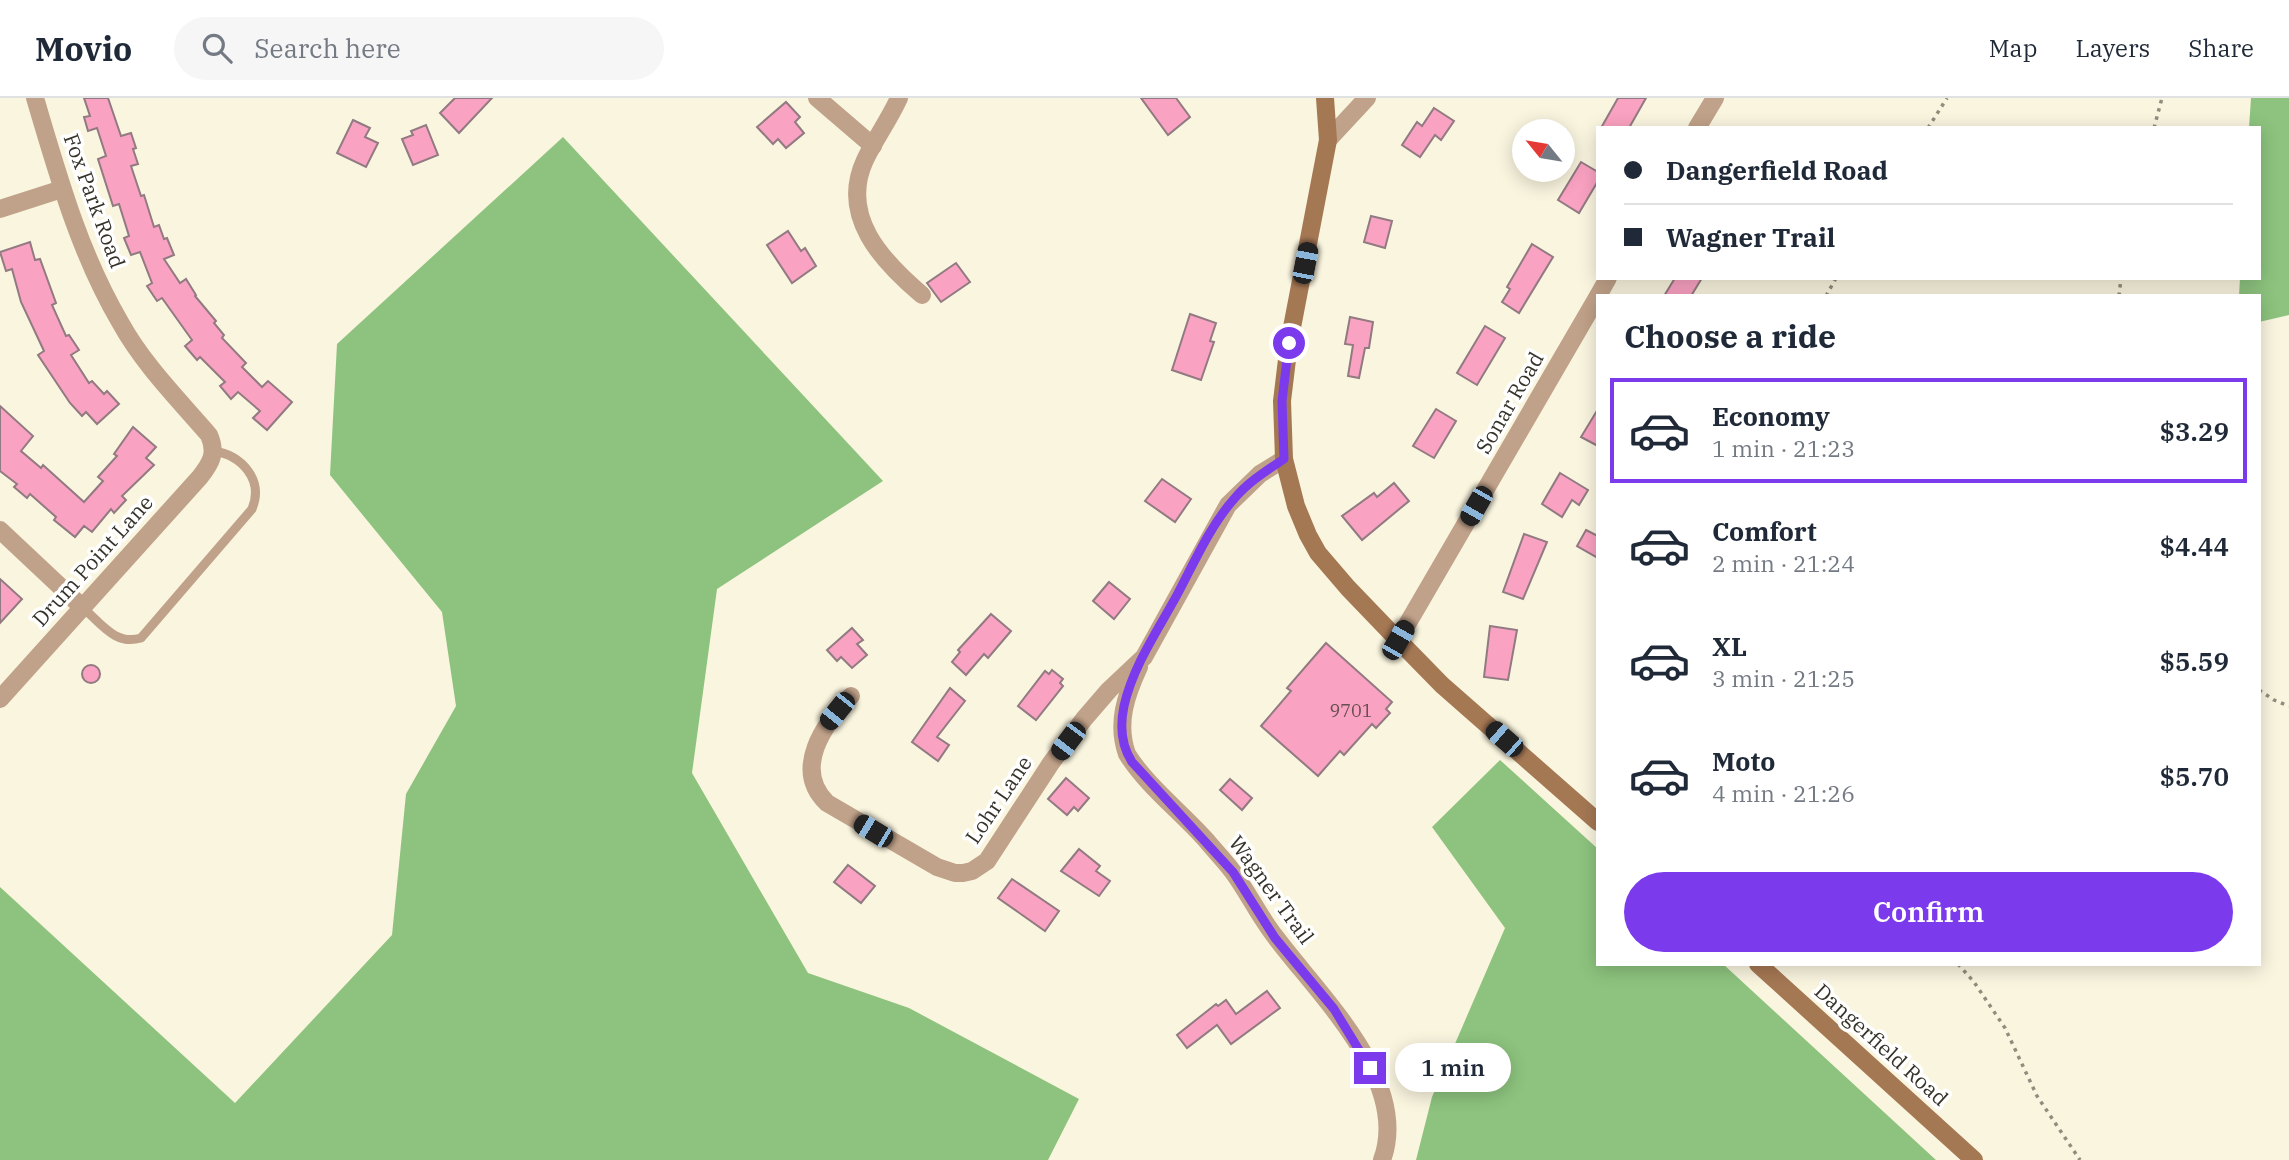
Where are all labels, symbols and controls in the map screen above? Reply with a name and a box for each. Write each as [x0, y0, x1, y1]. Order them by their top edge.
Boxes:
search box [174, 17, 664, 80]
text: Movio [35, 27, 132, 70]
icon: search [198, 29, 236, 67]
text: Search here [254, 31, 401, 65]
text: Map [1989, 32, 2037, 64]
text: Layers [2075, 32, 2150, 64]
text: Share [2188, 32, 2254, 64]
north arrow [1512, 119, 1575, 182]
map controls [1512, 119, 1575, 182]
street label: Fox Park Road [58, 130, 132, 272]
text: Dangerfield Road [1666, 153, 1888, 187]
text: Wagner Trail [1666, 220, 1835, 254]
car [1291, 240, 1320, 286]
text: Choose a ride [1624, 315, 1836, 357]
route start [1273, 327, 1305, 359]
street label: Sonar Road [1469, 346, 1550, 459]
icon: car [1628, 399, 1691, 462]
text: Economy [1712, 399, 1830, 433]
text: $3.29 [2160, 414, 2229, 448]
text: 1 min · 21:23 [1712, 433, 1855, 463]
car [1457, 483, 1496, 529]
street label: Drum Point Lane [26, 489, 159, 632]
icon: car [1628, 514, 1691, 577]
text: Comfort [1712, 514, 1817, 548]
text: $4.44 [2160, 529, 2229, 563]
text: 2 min · 21:24 [1712, 548, 1855, 578]
car [1379, 617, 1418, 663]
icon: car [1628, 629, 1691, 692]
text: XL [1712, 629, 1747, 663]
text: $5.59 [2160, 644, 2229, 678]
text: 3 min · 21:25 [1712, 663, 1855, 693]
car [816, 688, 859, 734]
house number: 9701 [1329, 699, 1373, 722]
car [1482, 717, 1527, 761]
car [1047, 718, 1090, 764]
icon: car [1628, 744, 1691, 807]
text: Moto [1712, 744, 1775, 778]
street label: Lohr Lane [959, 750, 1038, 849]
text: $5.70 [2160, 759, 2229, 793]
text: 4 min · 21:26 [1712, 778, 1855, 808]
car [850, 811, 897, 851]
street label: Wagner Trail [1223, 830, 1321, 949]
button: Confirm [1624, 872, 2233, 952]
street label: Dangerfield Road [1809, 977, 1955, 1112]
callout: 1 min [1394, 1044, 1510, 1093]
route end [1354, 1052, 1386, 1084]
text: 1 min [1421, 1052, 1485, 1082]

